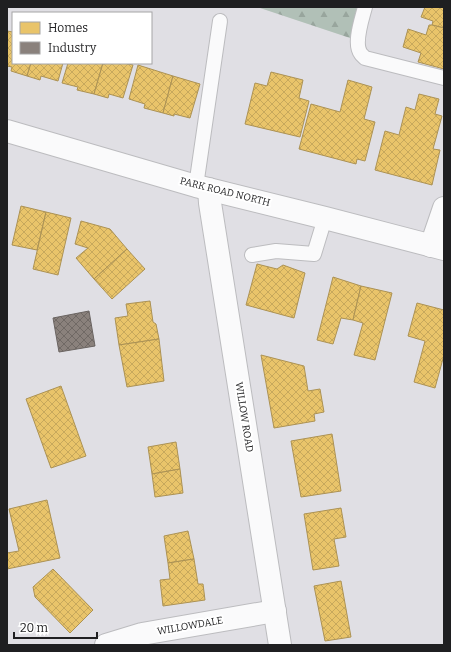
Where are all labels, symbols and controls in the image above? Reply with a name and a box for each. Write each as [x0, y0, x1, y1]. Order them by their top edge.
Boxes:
legend [12, 12, 152, 64]
text: Homes [48, 21, 88, 35]
text: Industry [48, 41, 97, 55]
street label: PARK ROAD NORTH [179, 175, 271, 209]
street label: WILLOW ROAD [233, 381, 255, 453]
scale bar [14, 614, 97, 640]
street label: WILLOWDALE [156, 614, 224, 638]
text: 20 m [20, 621, 49, 635]

